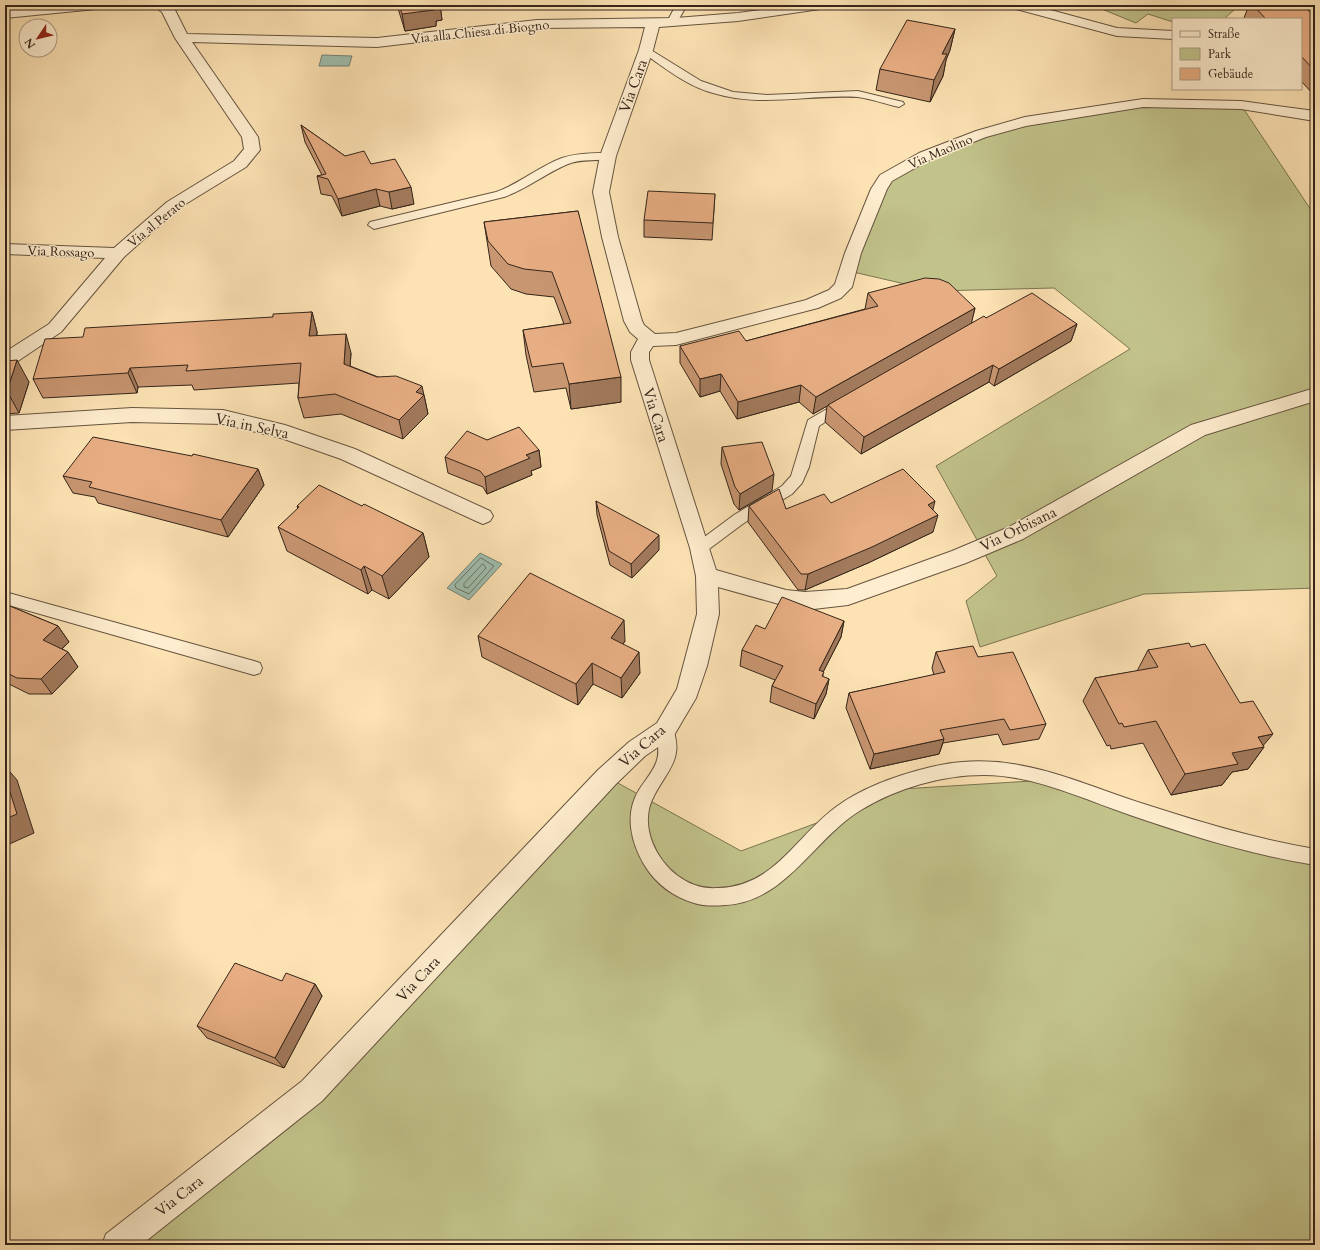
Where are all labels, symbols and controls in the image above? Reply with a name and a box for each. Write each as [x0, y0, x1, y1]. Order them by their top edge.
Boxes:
street label: Via alla Chiesa di Biogno [410, 16, 550, 48]
north arrow [18, 18, 58, 58]
legend [1172, 18, 1302, 90]
text: Straße [1208, 26, 1240, 42]
text: N [21, 35, 39, 52]
text: Park [1208, 46, 1232, 62]
street label: Via Cara [614, 56, 652, 116]
text: Gebäude [1208, 66, 1253, 82]
street label: Via Maolino [905, 130, 975, 174]
street label: Via al Perato [124, 194, 189, 252]
street label: Via Rossago [27, 242, 95, 262]
street label: Via Cara [638, 385, 674, 445]
street label: Via in Selva [213, 408, 291, 444]
street label: Via Orbisana [976, 502, 1060, 556]
street label: Via Cara [614, 720, 670, 772]
street label: Via Cara [392, 951, 445, 1006]
street label: Via Cara [151, 1171, 207, 1221]

